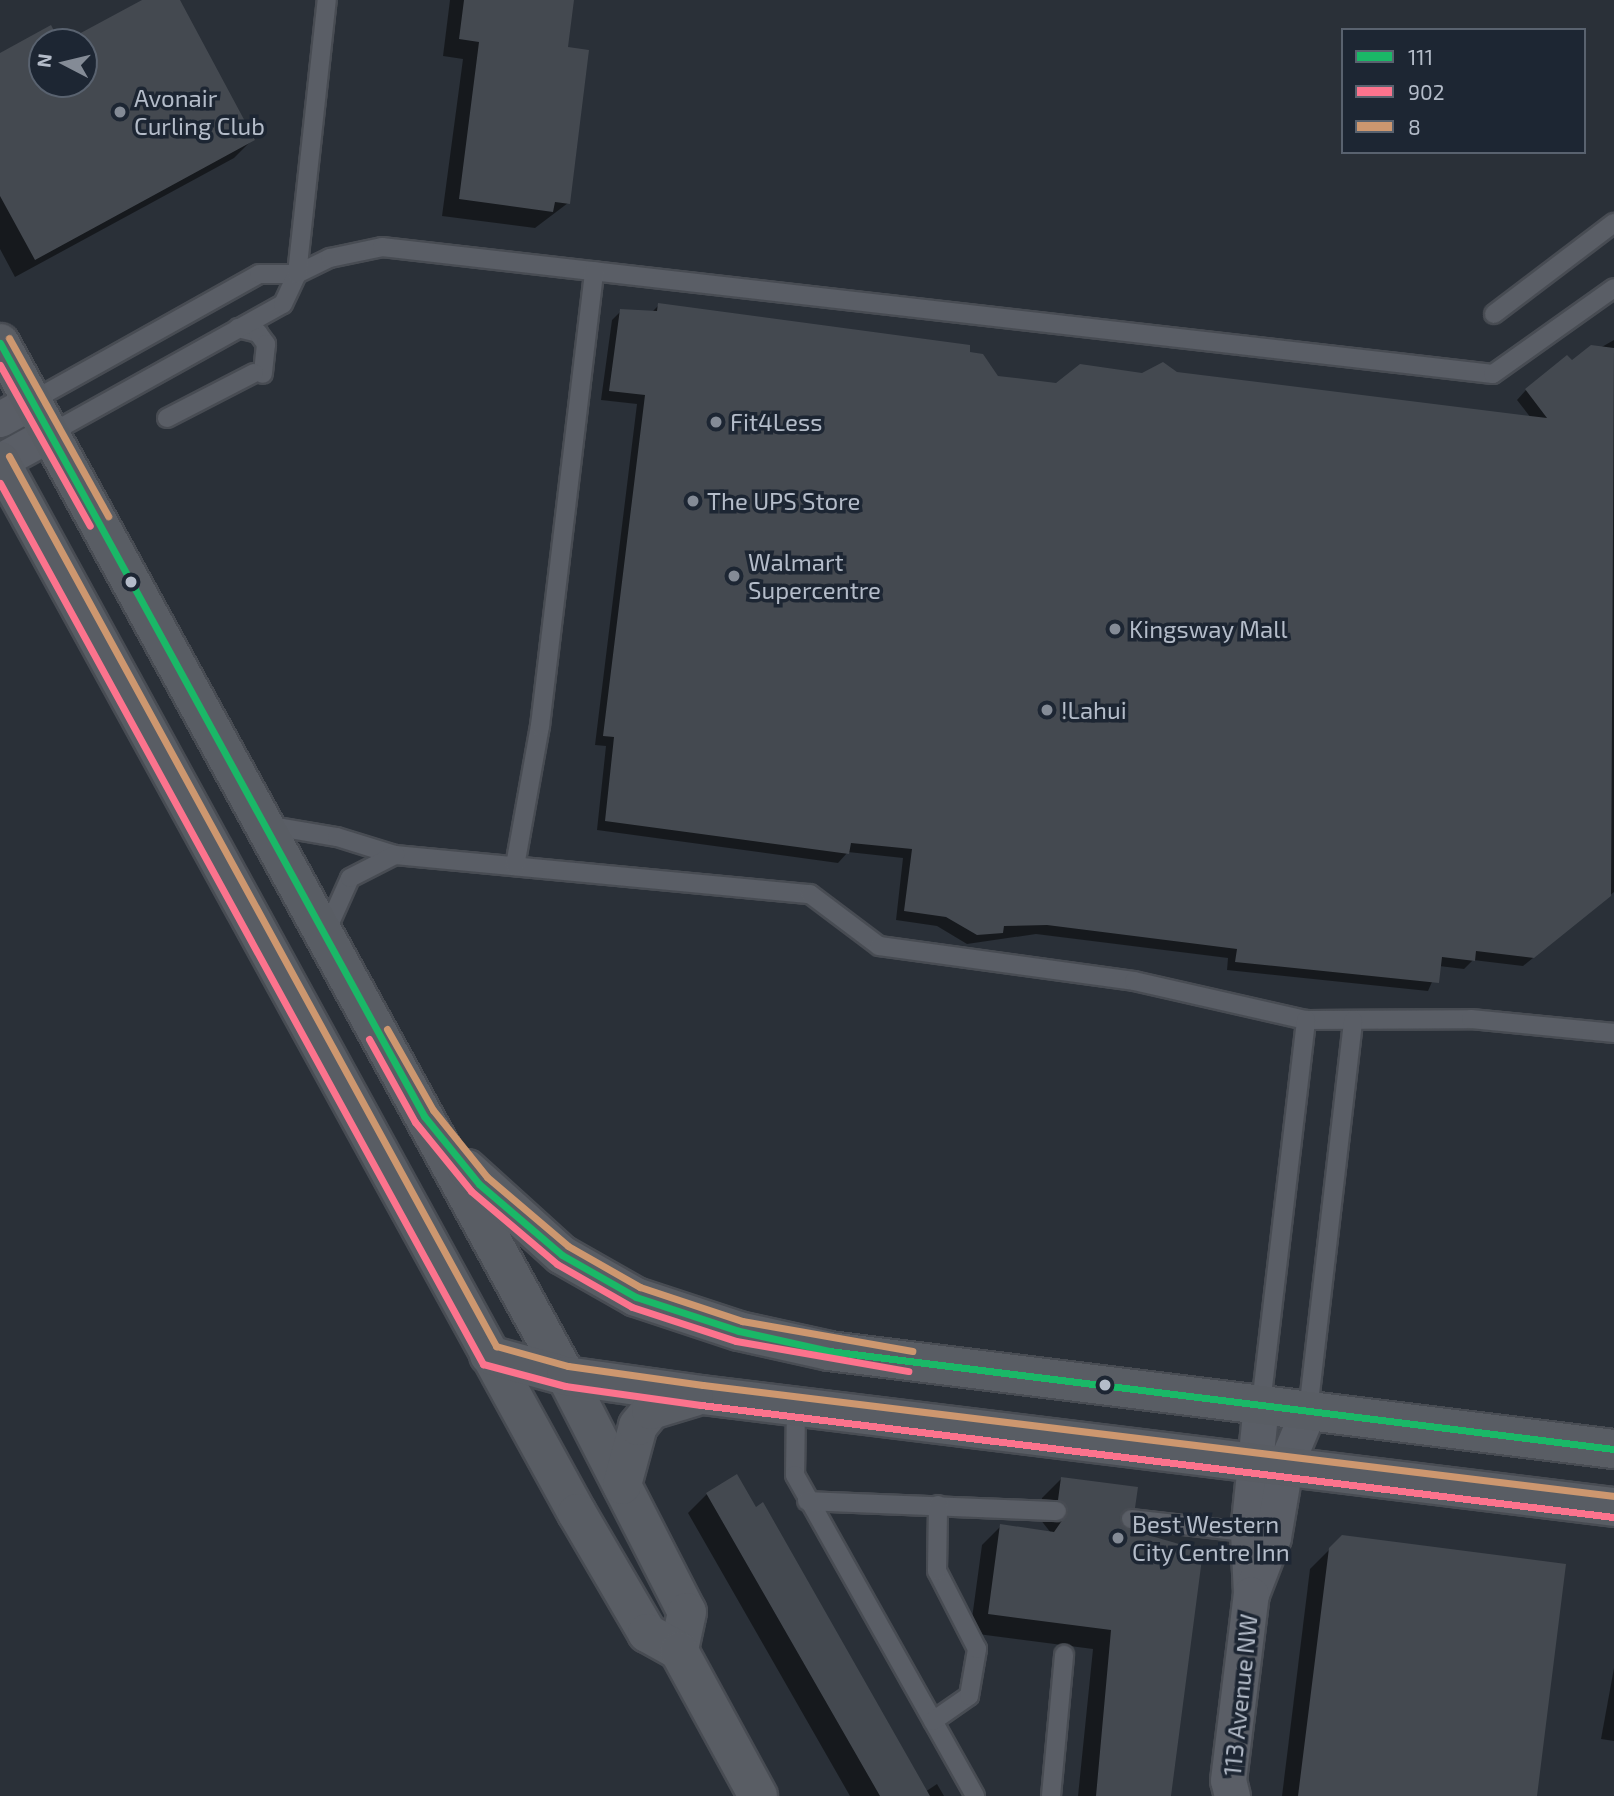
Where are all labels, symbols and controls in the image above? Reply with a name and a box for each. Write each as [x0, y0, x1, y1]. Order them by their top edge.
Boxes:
north arrow [28, 28, 98, 98]
legend [1341, 28, 1586, 154]
text: 111 [1408, 44, 1433, 69]
text: N [31, 52, 56, 69]
text: 902 [1408, 79, 1444, 104]
place label: Avonair Curling Club [134, 84, 265, 140]
marker: Avonair Curling Club [112, 104, 128, 120]
text: 8 [1408, 114, 1421, 139]
place label: Fit4Less [730, 408, 822, 436]
marker: Fit4Less [708, 414, 724, 430]
place label: The UPS Store [707, 487, 860, 515]
marker: The UPS Store [685, 493, 701, 509]
place label: Walmart Supercentre [748, 548, 881, 604]
marker: Walmart Supercentre [726, 568, 742, 584]
unlabelled marker [124, 575, 138, 589]
place label: Kingsway Mall [1129, 615, 1288, 643]
marker: Kingsway Mall [1107, 621, 1123, 637]
place label: !Lahui [1061, 696, 1127, 724]
marker: !Lahui [1039, 702, 1055, 718]
unlabelled marker [1098, 1378, 1112, 1392]
place label: Best Western City Centre Inn [1132, 1510, 1290, 1566]
marker: Best Western City Centre Inn [1110, 1530, 1126, 1546]
street label: 113 Avenue NW [1217, 1612, 1263, 1778]

